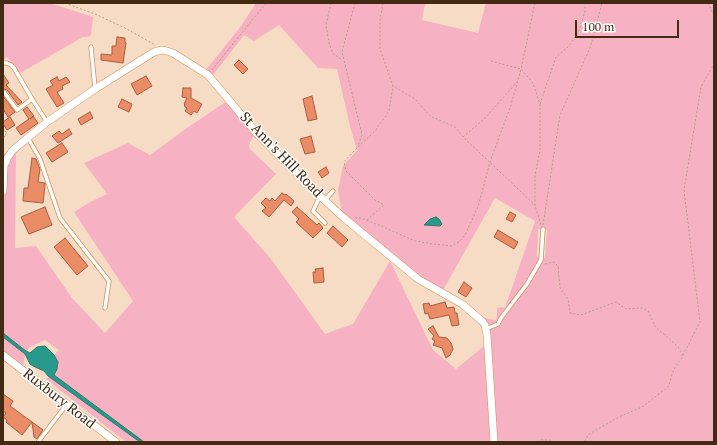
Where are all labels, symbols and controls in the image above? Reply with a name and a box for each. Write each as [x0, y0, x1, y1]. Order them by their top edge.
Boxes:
scale bar [577, 12, 681, 38]
text: 100 m [582, 19, 614, 34]
street label: St Ann's Hill Road [236, 109, 326, 201]
street label: Ruxbury Road [19, 366, 99, 432]

